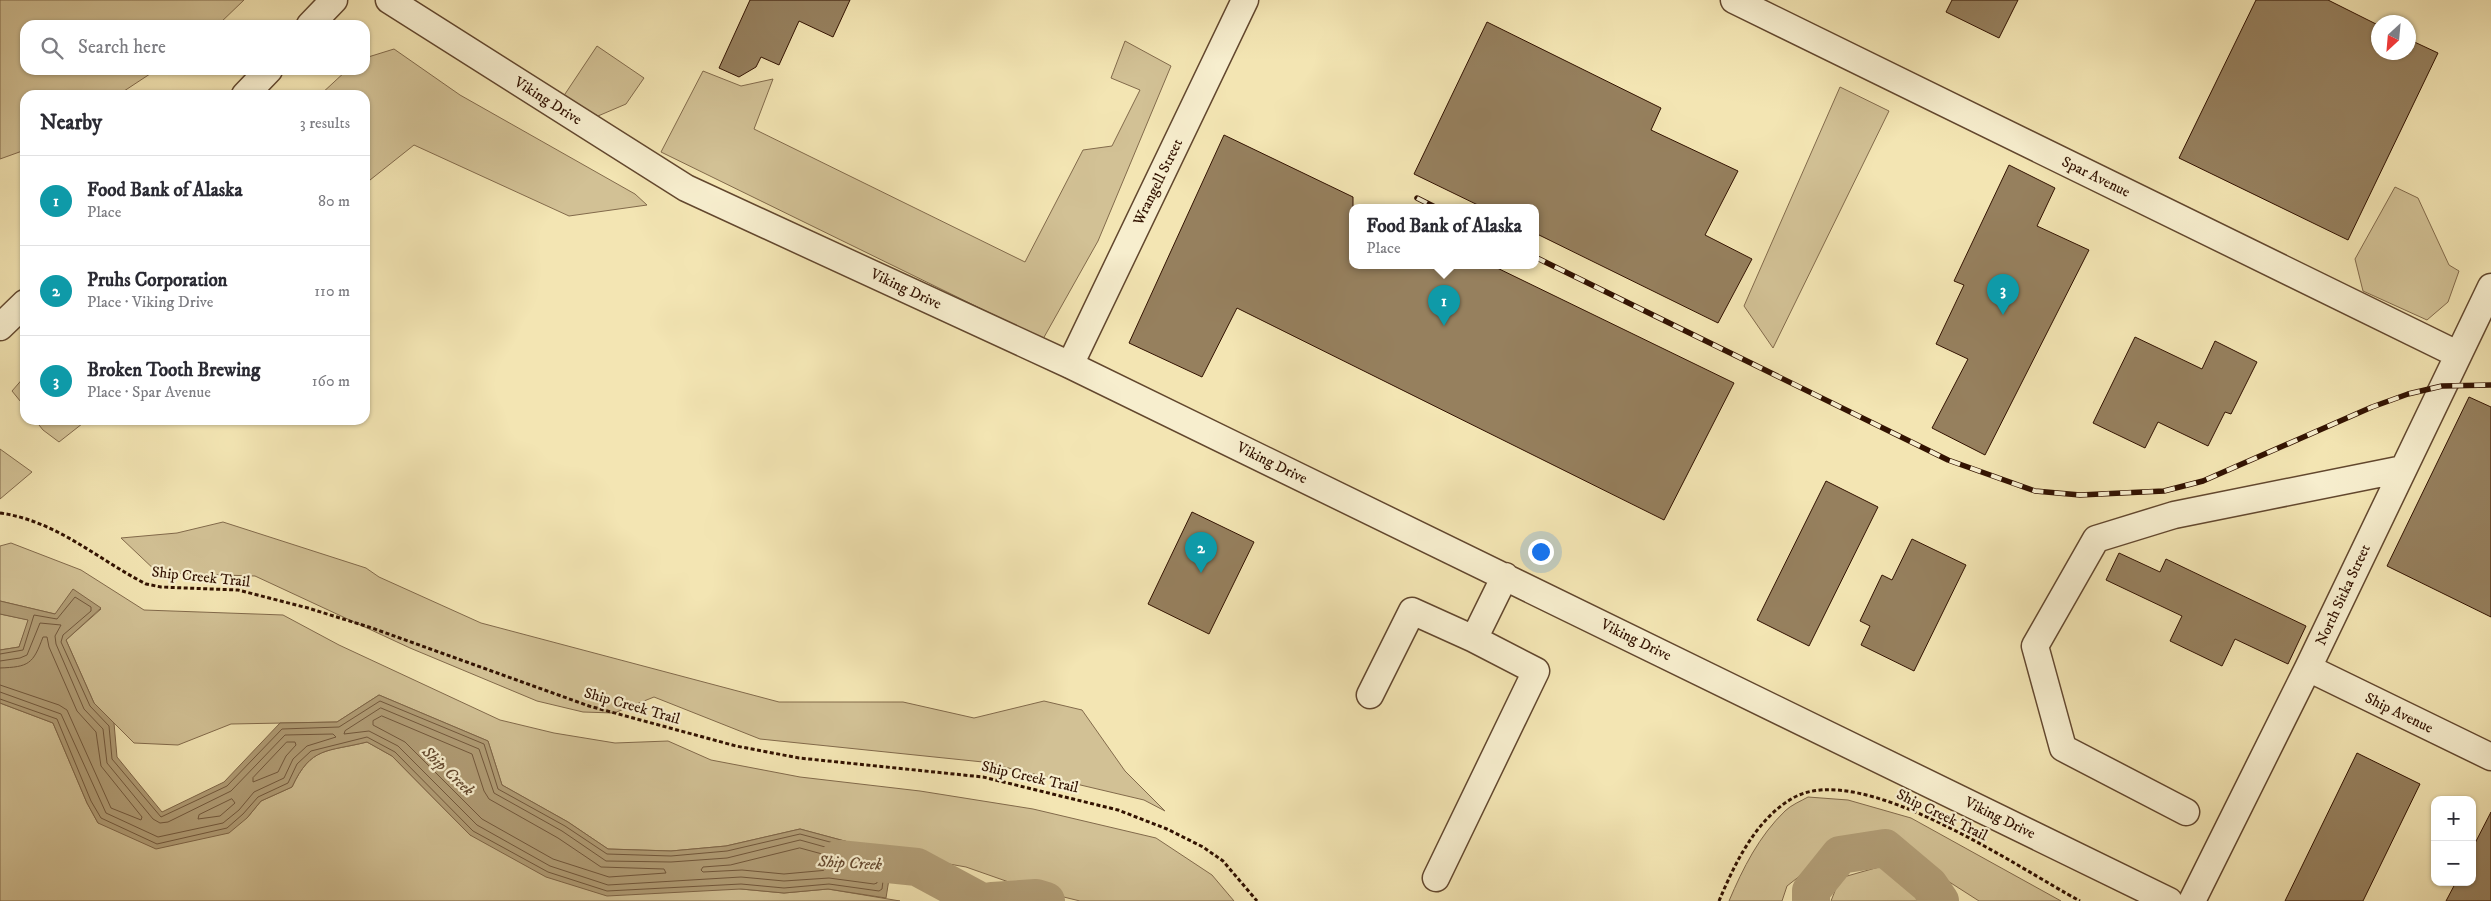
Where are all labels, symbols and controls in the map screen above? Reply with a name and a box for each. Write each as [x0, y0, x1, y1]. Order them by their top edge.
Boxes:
north arrow [2371, 15, 2416, 60]
search box [20, 20, 370, 75]
icon: search [38, 34, 66, 62]
text: Search here [78, 36, 166, 59]
street label: Viking Drive [510, 72, 585, 129]
text: Nearby [40, 110, 102, 136]
text: 3 results [300, 113, 350, 133]
street label: Wrangell Street [1128, 135, 1187, 229]
street label: Spar Avenue [2059, 152, 2133, 202]
text: Food Bank of Alaska [87, 179, 243, 202]
text: 1 [53, 191, 59, 211]
text: 80 m [318, 191, 350, 211]
text: Place [87, 202, 121, 222]
popup [1349, 204, 1539, 269]
text: Food Bank of Alaska [1366, 215, 1522, 238]
text: Place [1366, 238, 1401, 258]
street label: Viking Drive [866, 264, 945, 314]
text: Pruhs Corporation [87, 269, 228, 292]
pin: 3 [1987, 274, 2019, 315]
text: 2 [52, 281, 60, 301]
text: 110 m [314, 281, 350, 301]
pin: 1 [1428, 285, 1460, 326]
text: Place · Viking Drive [87, 292, 213, 312]
text: Broken Tooth Brewing [87, 359, 260, 382]
text: 3 [53, 371, 59, 391]
text: 160 m [312, 371, 350, 391]
text: Place · Spar Avenue [87, 382, 211, 402]
street label: Viking Drive [1233, 437, 1310, 488]
pin: 2 [1185, 532, 1217, 573]
your location [1528, 539, 1554, 565]
street label: North Sitka Street [2311, 541, 2375, 649]
street label: Ship Creek Trail [151, 562, 252, 592]
street label: Viking Drive [1597, 614, 1674, 665]
street label: Ship Creek Trail [582, 683, 683, 729]
street label: Ship Avenue [2362, 688, 2436, 738]
water label: Ship Creek [417, 741, 479, 800]
street label: Ship Creek Trail [980, 757, 1081, 798]
street label: Ship Creek Trail [1893, 785, 1991, 845]
street label: Viking Drive [1961, 792, 2038, 843]
map controls [2431, 796, 2476, 886]
button: + [2431, 796, 2476, 841]
button: − [2431, 841, 2476, 886]
water label: Ship Creek [816, 851, 883, 875]

